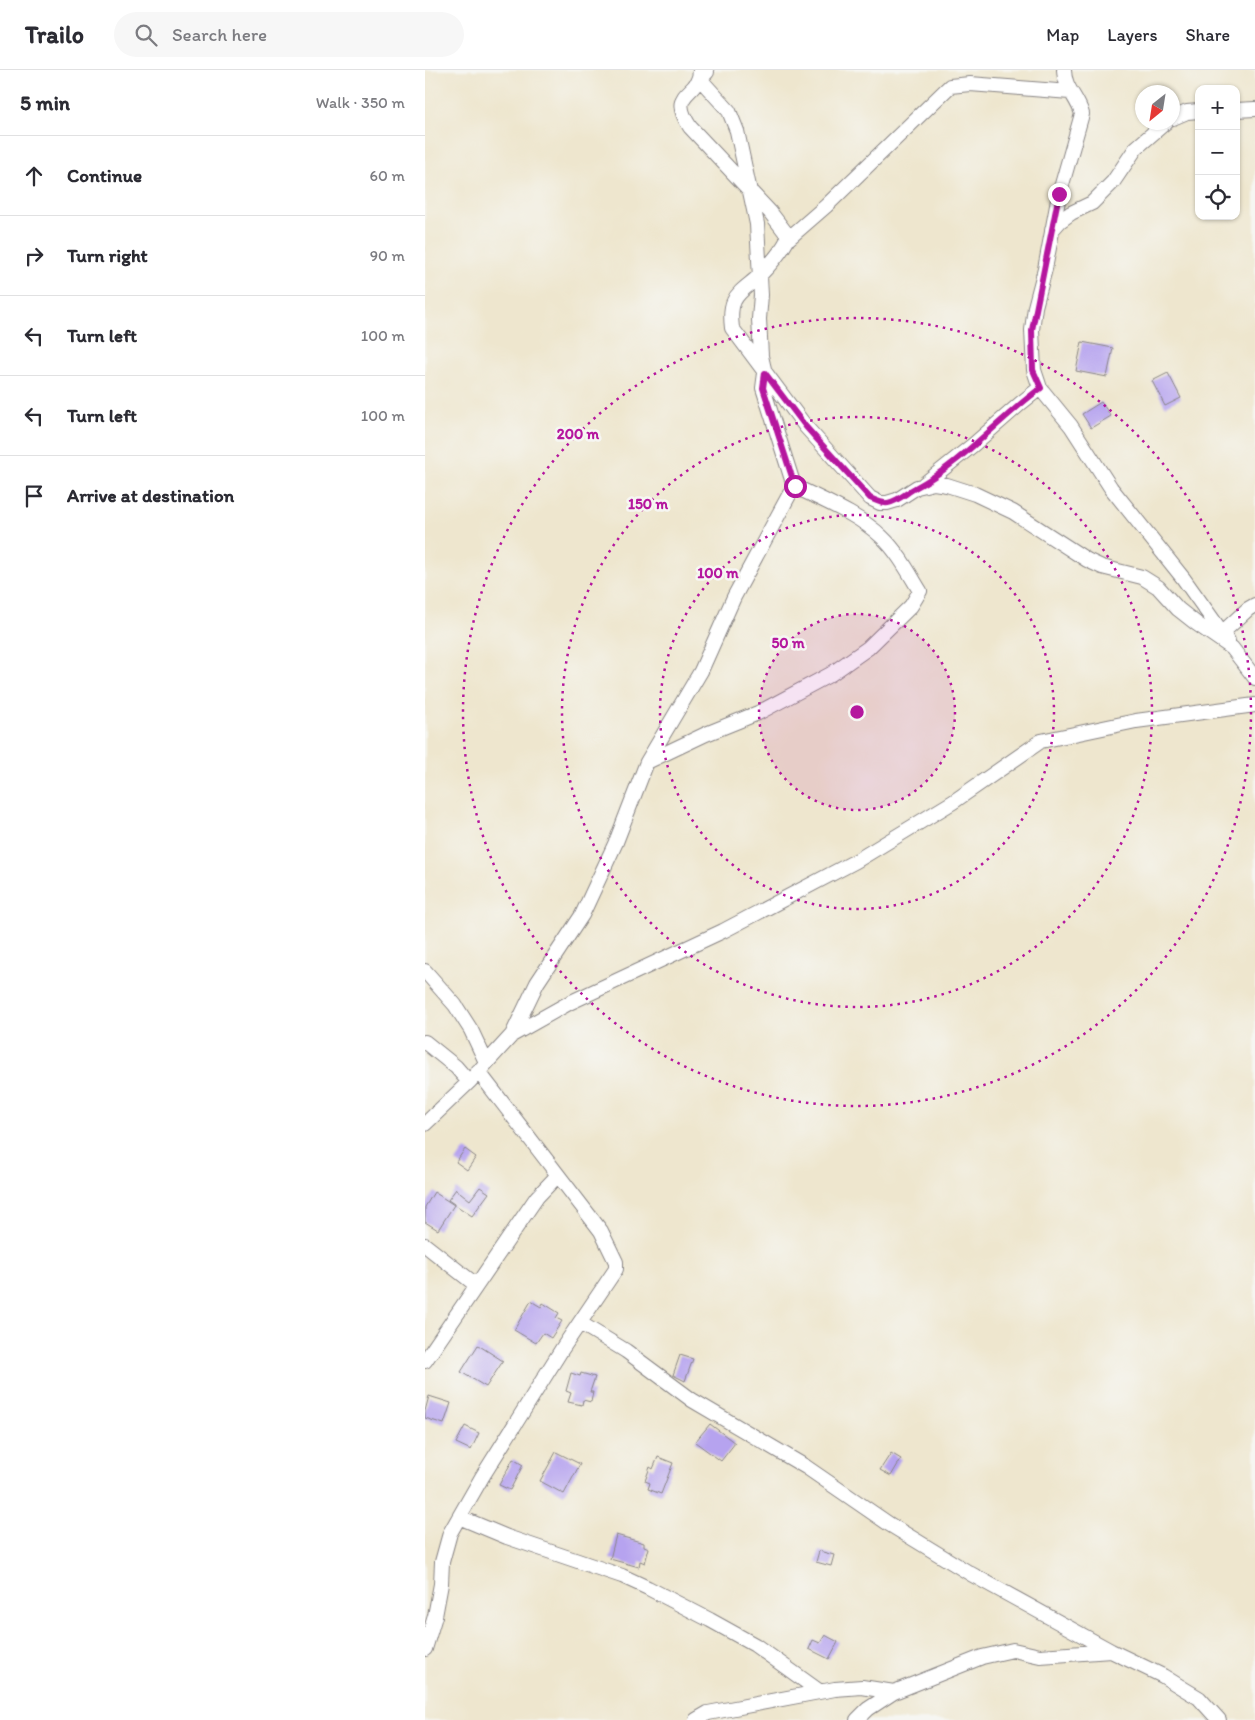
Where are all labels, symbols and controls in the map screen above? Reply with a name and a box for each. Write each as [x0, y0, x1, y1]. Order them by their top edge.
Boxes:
search box [114, 12, 464, 57]
text: Trailo [25, 20, 84, 49]
icon: search [132, 21, 160, 49]
text: Search here [172, 23, 267, 46]
text: Map [1046, 24, 1079, 46]
text: Layers [1107, 24, 1157, 46]
text: Share [1185, 24, 1230, 46]
north arrow [1135, 85, 1180, 130]
map controls [1195, 85, 1240, 220]
button: + [1195, 85, 1240, 130]
text: 5 min [20, 90, 70, 115]
text: Walk · 350 m [316, 93, 405, 112]
button: − [1195, 130, 1240, 175]
icon: ahead [20, 162, 48, 190]
text: Continue [67, 164, 142, 187]
text: 60 m [370, 166, 405, 185]
button: locate [1195, 175, 1240, 220]
route end [1048, 183, 1071, 206]
icon: right [20, 242, 48, 270]
text: Turn right [67, 244, 148, 267]
text: 90 m [370, 246, 405, 265]
icon: left [20, 322, 48, 350]
text: Turn left [67, 324, 137, 347]
text: 100 m [361, 326, 405, 345]
icon: left [20, 402, 48, 430]
text: Turn left [67, 404, 137, 427]
text: 100 m [361, 406, 405, 425]
text: 200 m [557, 425, 600, 443]
route start [784, 475, 807, 498]
icon: arrive [20, 482, 48, 510]
text: Arrive at destination [67, 484, 234, 507]
text: 150 m [628, 495, 668, 513]
text: 100 m [697, 564, 739, 582]
text: 50 m [771, 634, 805, 652]
centre of rings [848, 703, 866, 721]

